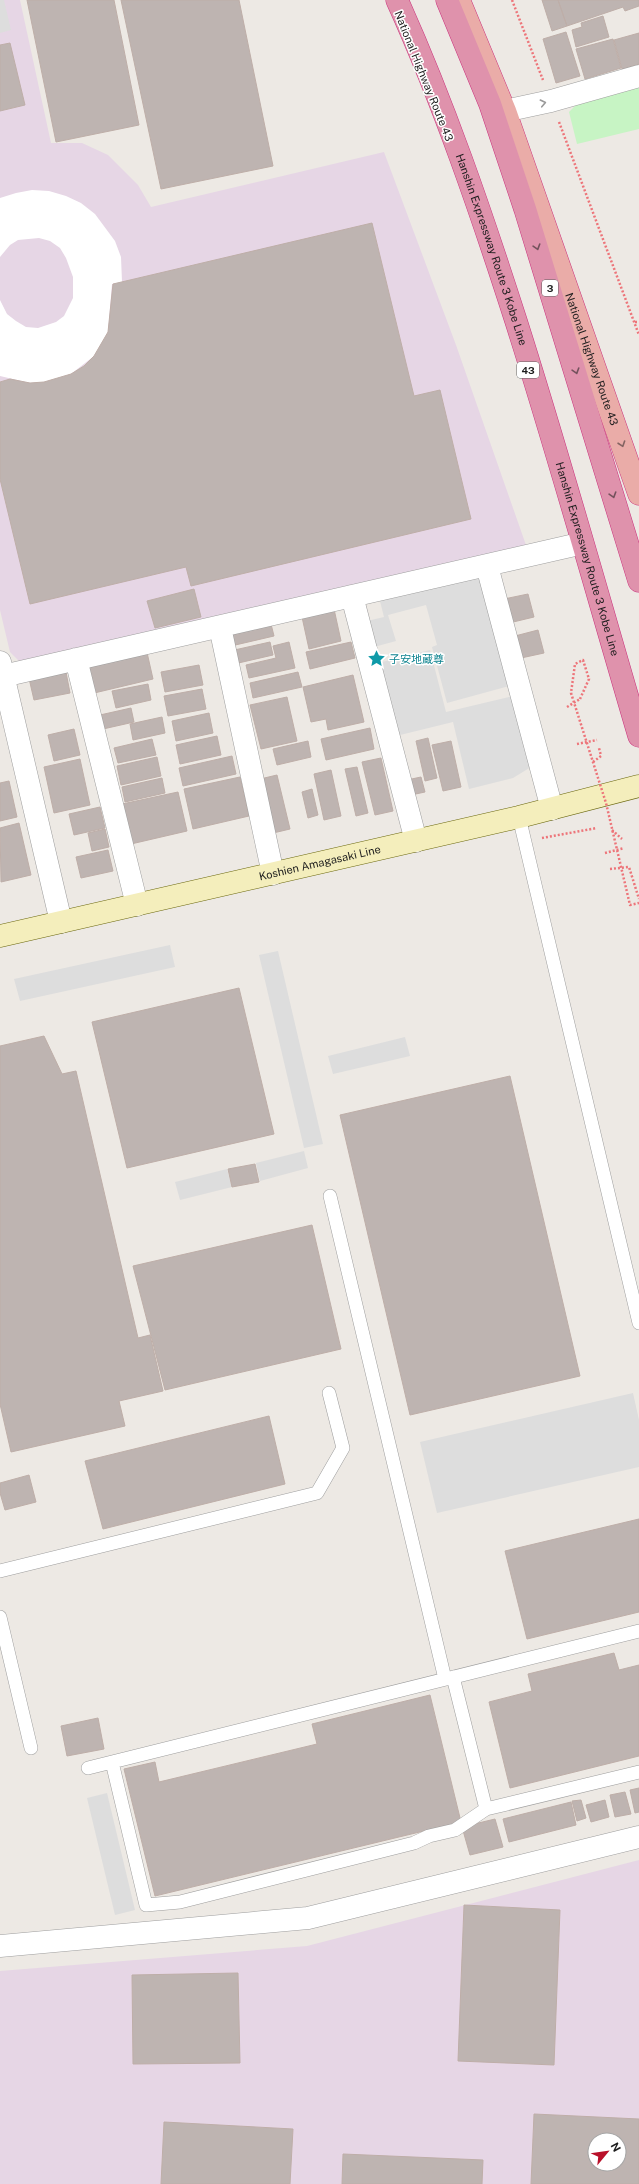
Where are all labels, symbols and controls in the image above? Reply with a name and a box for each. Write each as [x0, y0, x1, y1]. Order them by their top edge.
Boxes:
street label: National Highway Route 43 [392, 9, 456, 143]
one-way arrow [540, 99, 546, 107]
street label: Hanshin Expressway Route 3 Kobe Line [454, 152, 529, 347]
one-way arrow [532, 243, 541, 250]
road number: 3 [542, 280, 558, 296]
street label: National Highway Route 43 [563, 291, 621, 427]
road number: 43 [517, 362, 539, 378]
one-way arrow [571, 367, 579, 374]
one-way arrow [617, 441, 625, 448]
street label: Hanshin Expressway Route 3 Kobe Line [554, 461, 621, 657]
one-way arrow [608, 492, 617, 499]
place icon: 子安地蔵尊 [366, 649, 386, 669]
place label: 子安地蔵尊 [389, 653, 444, 665]
street label: Koshien Amagasaki Line [258, 843, 382, 882]
north arrow [587, 2132, 627, 2172]
text: N [608, 2140, 623, 2154]

